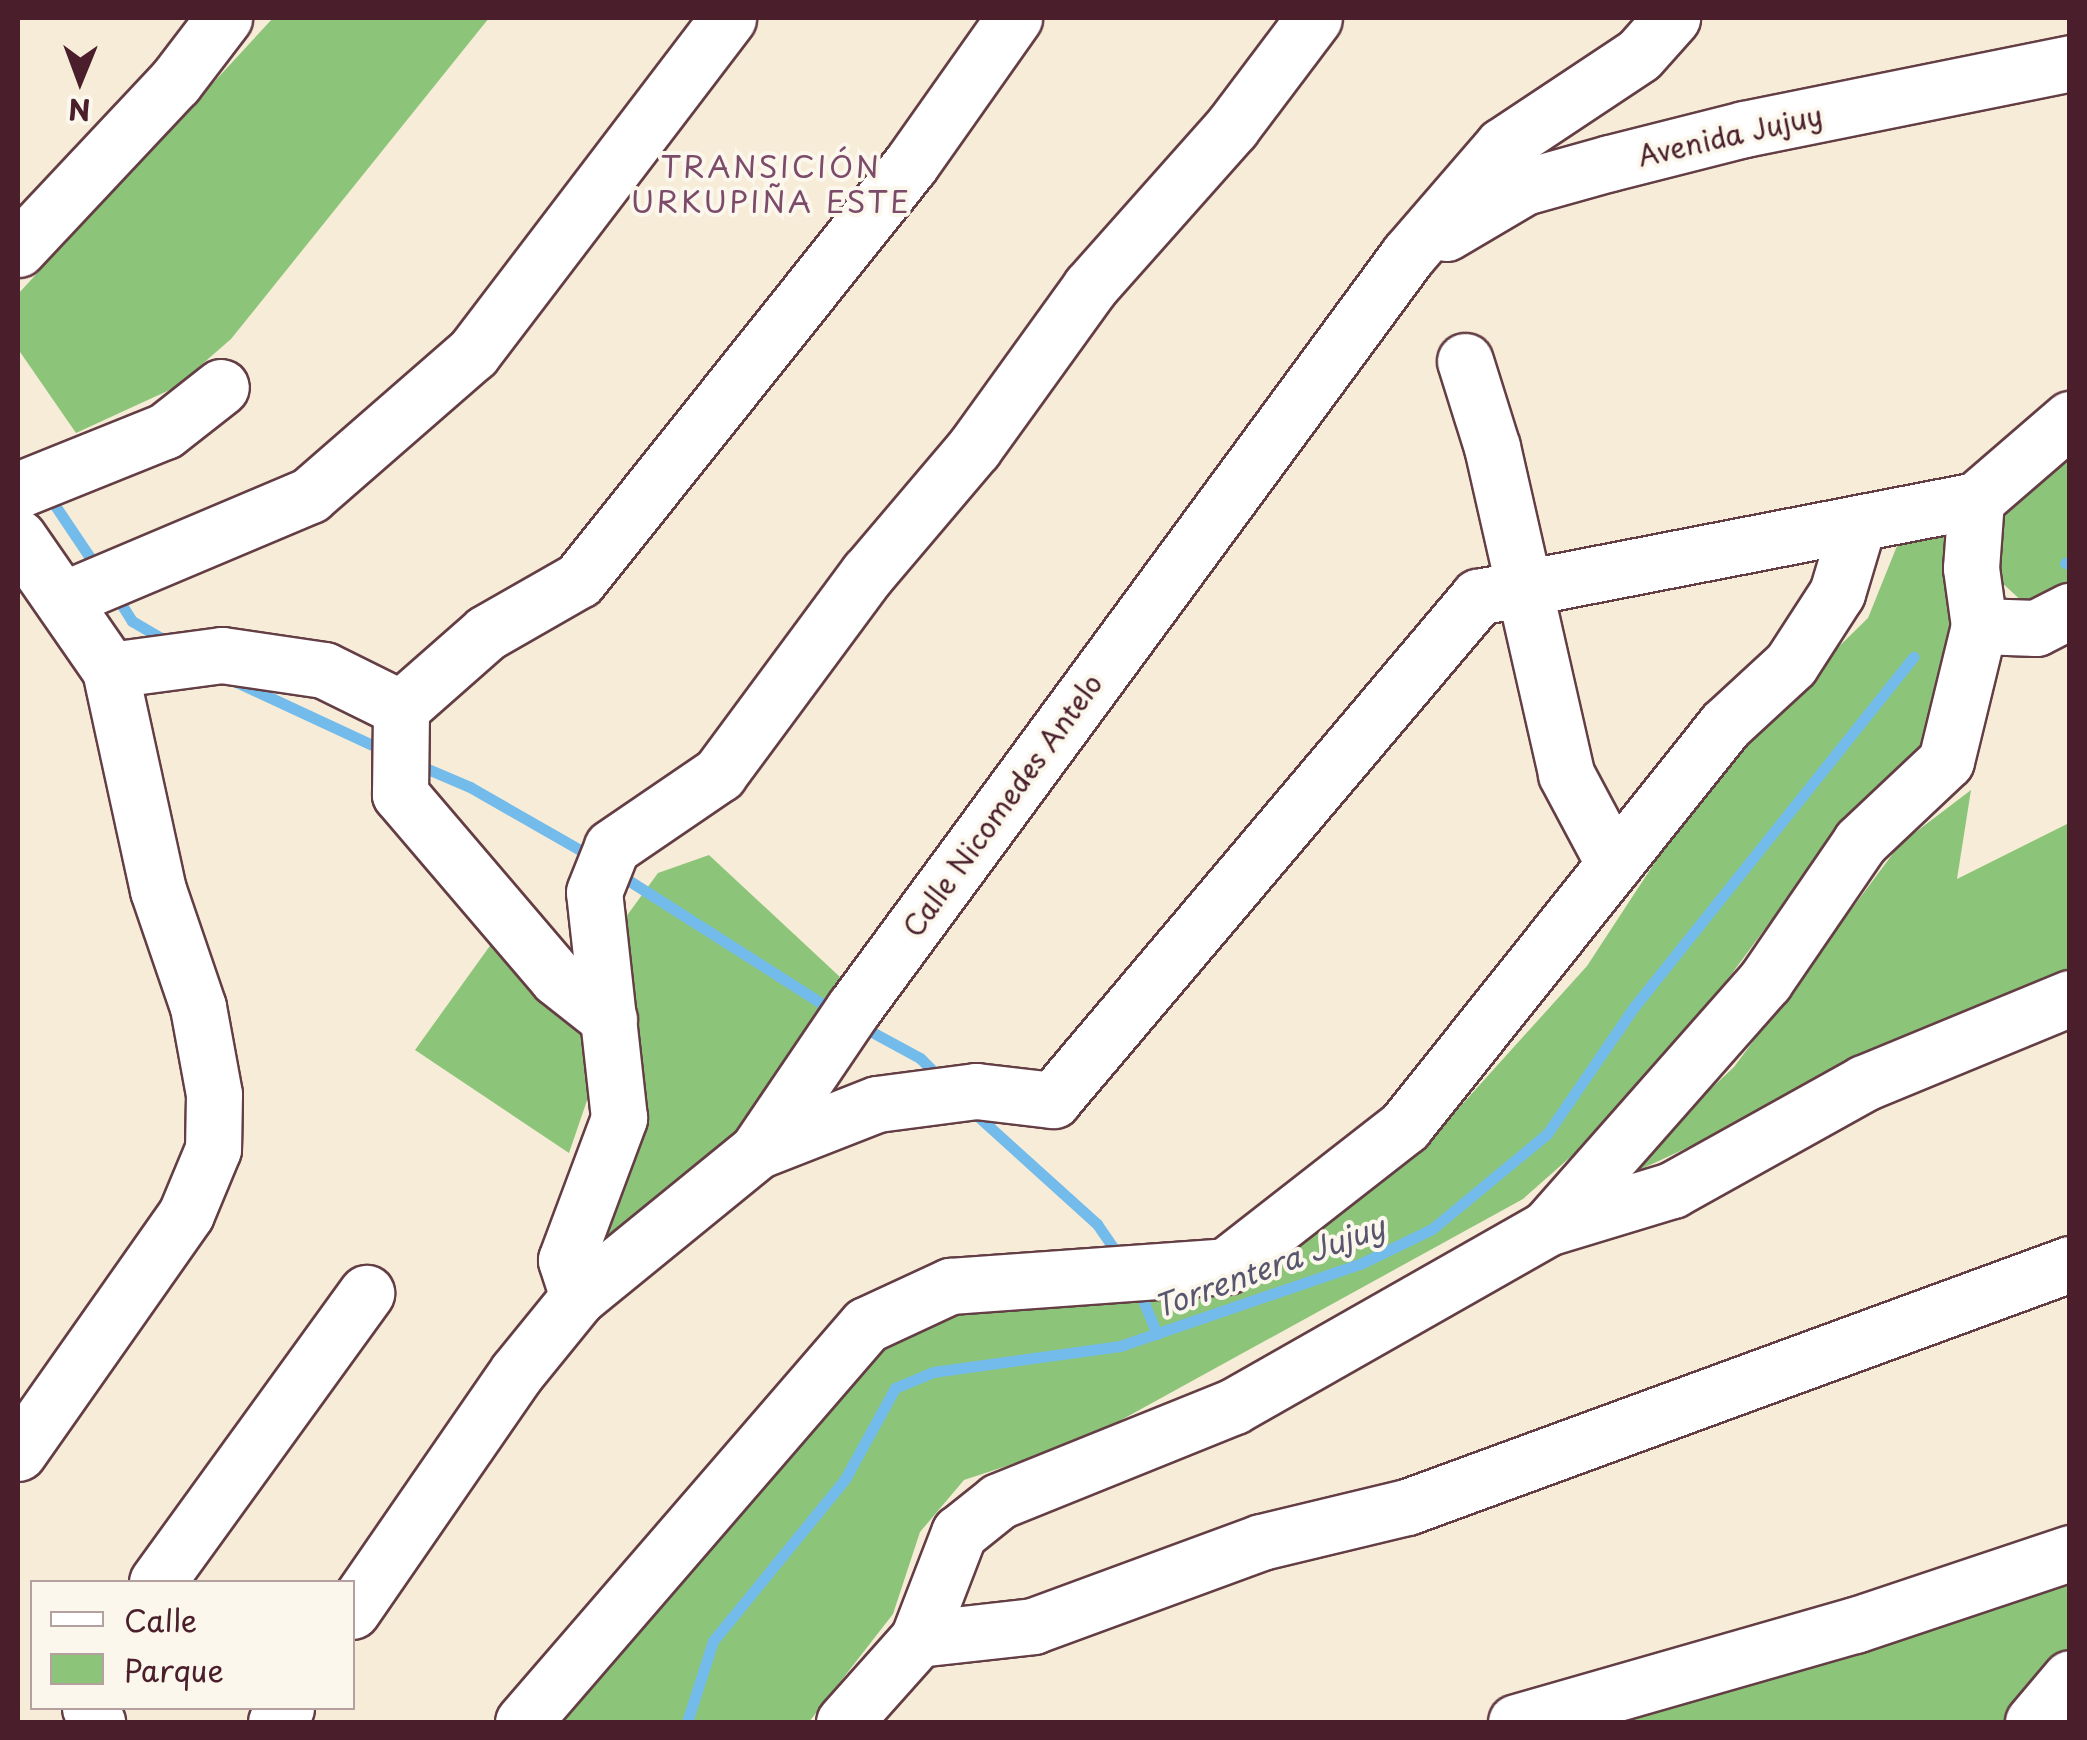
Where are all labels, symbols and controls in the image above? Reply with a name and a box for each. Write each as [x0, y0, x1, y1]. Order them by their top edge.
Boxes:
north arrow [30, 30, 130, 130]
text: N [68, 89, 91, 132]
street label: Avenida Jujuy [1634, 97, 1826, 173]
district label: TRANSICIÓN URKUPIÑA ESTE [631, 148, 911, 218]
street label: Calle Nicomedes Antelo [894, 666, 1110, 944]
water label: Torrentera Jujuy [1149, 1208, 1389, 1324]
legend [30, 1580, 355, 1710]
text: Calle [124, 1597, 197, 1642]
text: Parque [124, 1647, 224, 1692]

